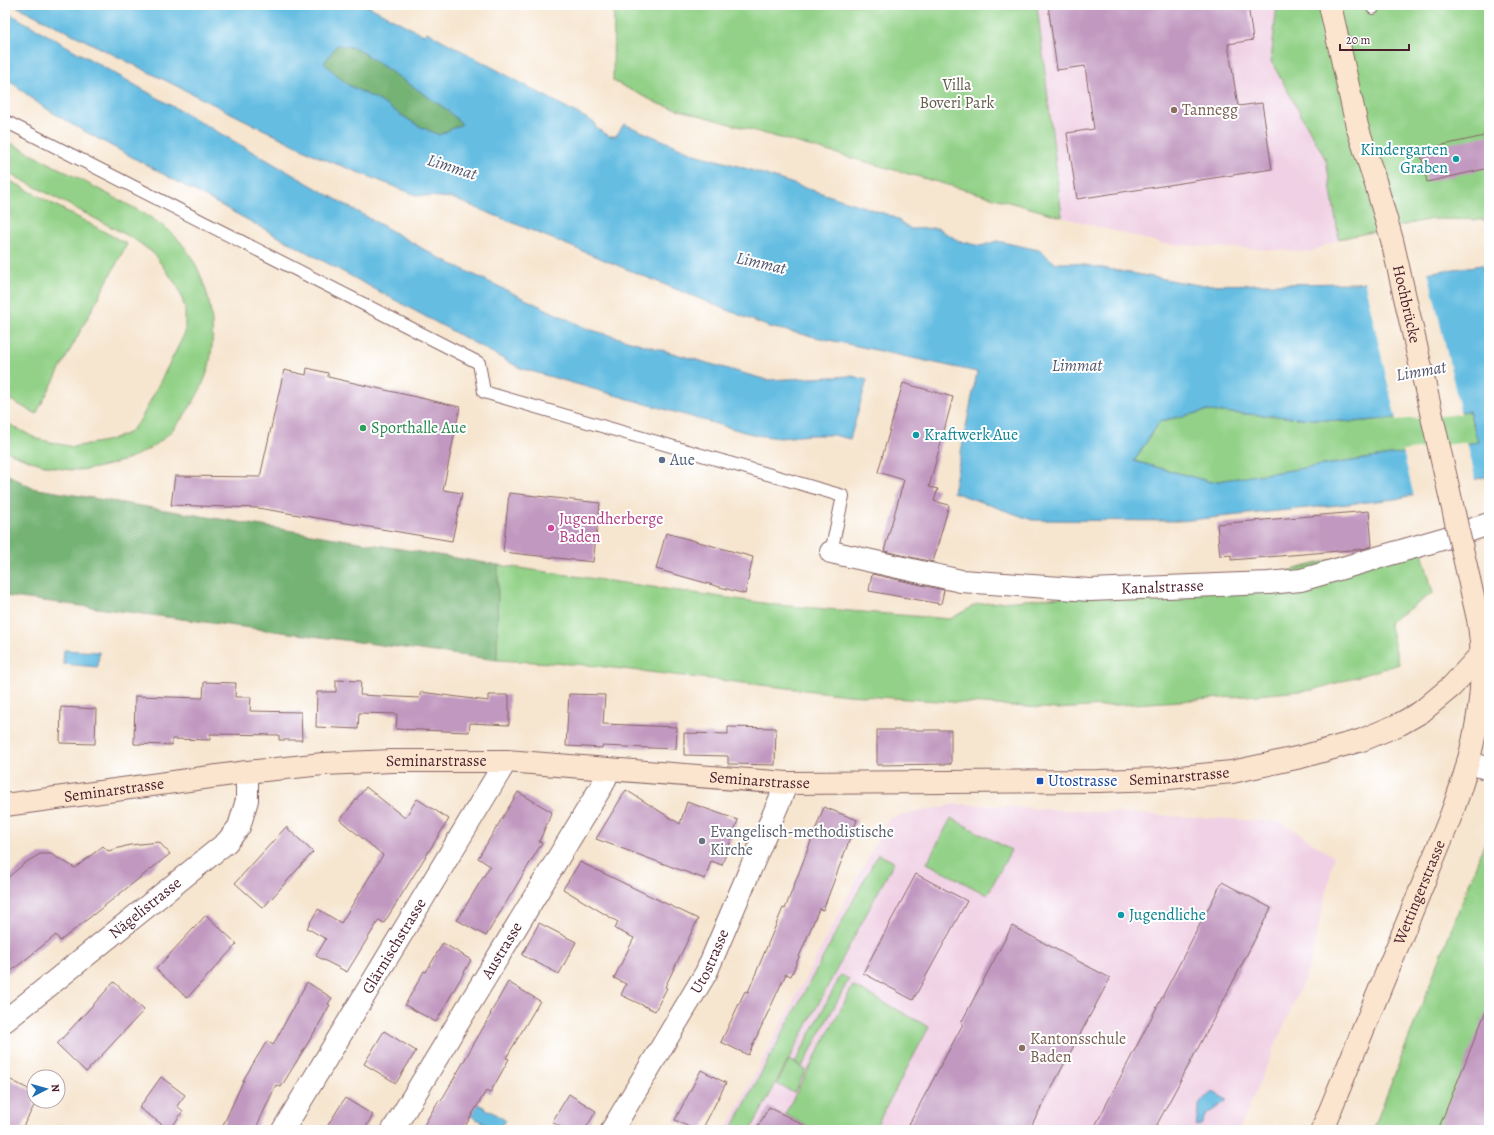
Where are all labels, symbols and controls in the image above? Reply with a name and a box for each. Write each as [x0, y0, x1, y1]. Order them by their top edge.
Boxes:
scale bar [1340, 26, 1409, 52]
text: 20 m [1346, 32, 1370, 48]
park label: Villa Boveri Park [920, 74, 995, 114]
place label: Tannegg [1182, 99, 1238, 121]
marker: Tannegg [1169, 105, 1179, 115]
place label: Kindergarten Graben [1360, 139, 1448, 179]
water label: Limmat [424, 148, 481, 186]
marker: Kindergarten Graben [1451, 154, 1461, 164]
water label: Limmat [734, 246, 789, 280]
street label: Hochbrücke [1387, 263, 1426, 345]
water label: Limmat [1052, 354, 1103, 377]
water label: Limmat [1394, 355, 1449, 387]
place label: Sporthalle Aue [371, 417, 466, 439]
marker: Sporthalle Aue [358, 423, 368, 433]
place label: Kraftwerk Aue [924, 424, 1018, 446]
marker: Kraftwerk Aue [911, 430, 921, 440]
place label: Aue [669, 449, 695, 471]
marker: Aue [657, 455, 667, 465]
place label: Jugendherberge Baden [559, 508, 663, 548]
marker: Jugendherberge Baden [546, 523, 556, 533]
street label: Kanalstrasse [1121, 575, 1204, 600]
street label: Seminarstrasse [385, 750, 487, 772]
street label: Seminarstrasse [1129, 761, 1230, 791]
street label: Seminarstrasse [708, 766, 810, 794]
place label: Utostrasse [1048, 770, 1117, 792]
street label: Seminarstrasse [63, 772, 165, 808]
marker: Utostrasse [1035, 776, 1045, 786]
place label: Evangelisch-methodistische Kirche [710, 821, 894, 861]
marker: Evangelisch-methodistische Kirche [697, 836, 707, 846]
street label: Wettingerstrasse [1388, 837, 1451, 949]
street label: Nägelistrasse [104, 872, 186, 944]
street label: Glärnischstrasse [357, 894, 432, 998]
place label: Jugendliche [1129, 904, 1206, 926]
marker: Jugendliche [1116, 910, 1126, 920]
street label: Austrasse [476, 918, 528, 984]
street label: Utostrasse [685, 926, 734, 998]
place label: Kantonsschule Baden [1030, 1028, 1126, 1068]
marker: Kantonsschule Baden [1017, 1043, 1027, 1053]
north arrow [26, 1069, 66, 1109]
text: N [48, 1083, 63, 1093]

